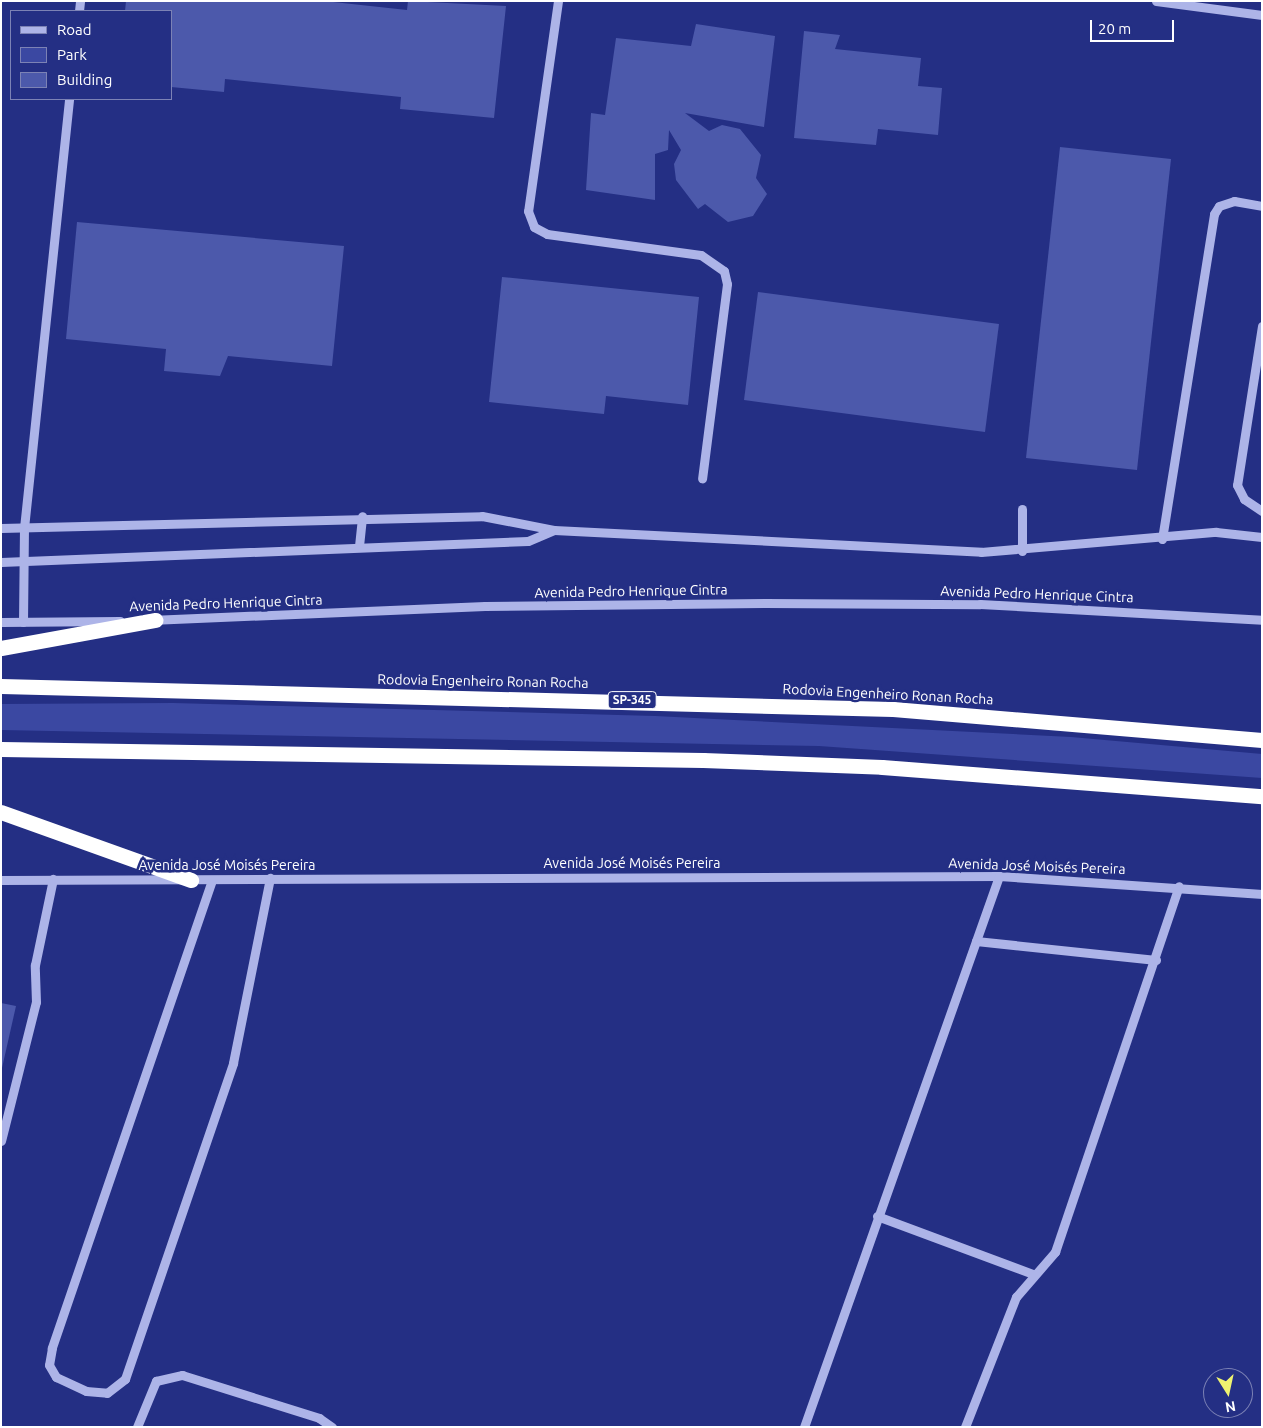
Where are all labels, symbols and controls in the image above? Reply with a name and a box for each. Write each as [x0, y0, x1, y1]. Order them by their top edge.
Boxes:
legend [10, 10, 172, 100]
scale bar [1093, 10, 1177, 42]
text: 20 m [1098, 20, 1131, 37]
text: Road [57, 21, 92, 38]
text: Park [57, 46, 87, 63]
text: Building [57, 71, 112, 88]
street label: Avenida Pedro Henrique Cintra [534, 581, 728, 601]
street label: Avenida Pedro Henrique Cintra [940, 582, 1134, 606]
street label: Avenida Pedro Henrique Cintra [129, 591, 323, 615]
street label: Rodovia Engenheiro Ronan Rocha [377, 671, 589, 691]
street label: Rodovia Engenheiro Ronan Rocha [782, 680, 994, 708]
road number: SP-345 [607, 690, 657, 710]
street label: Avenida José Moisés Pereira [543, 855, 721, 871]
street label: Avenida José Moisés Pereira [948, 855, 1126, 877]
street label: Avenida José Moisés Pereira [138, 857, 316, 873]
north arrow [1203, 1368, 1253, 1418]
text: N [1224, 1398, 1237, 1416]

